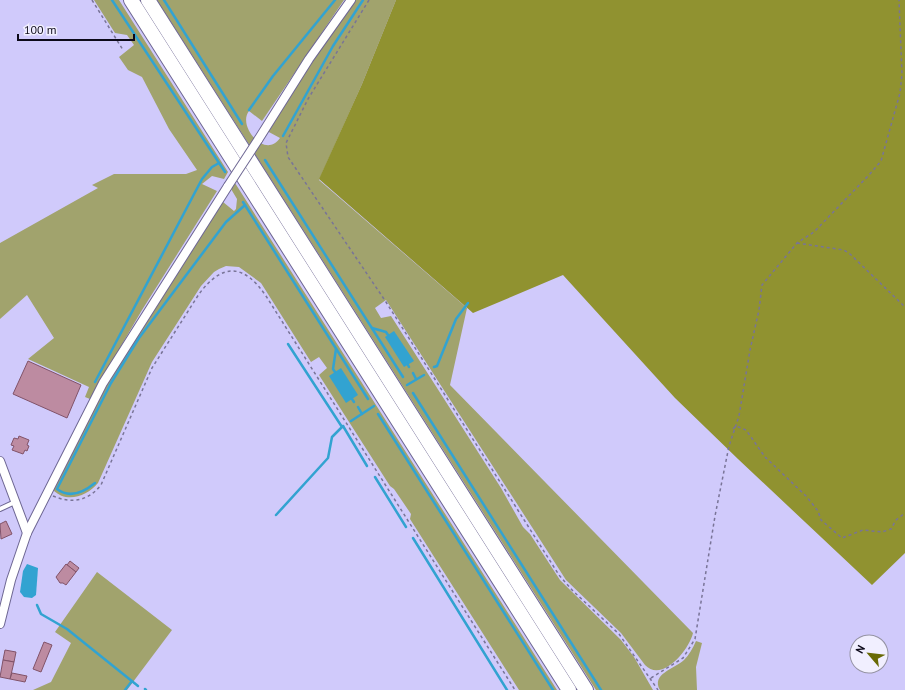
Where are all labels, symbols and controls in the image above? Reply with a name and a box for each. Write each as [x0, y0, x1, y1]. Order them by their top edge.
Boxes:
scale bar [18, 16, 134, 42]
text: 100 m [24, 22, 57, 37]
north arrow [849, 634, 889, 674]
text: N [852, 643, 868, 656]

